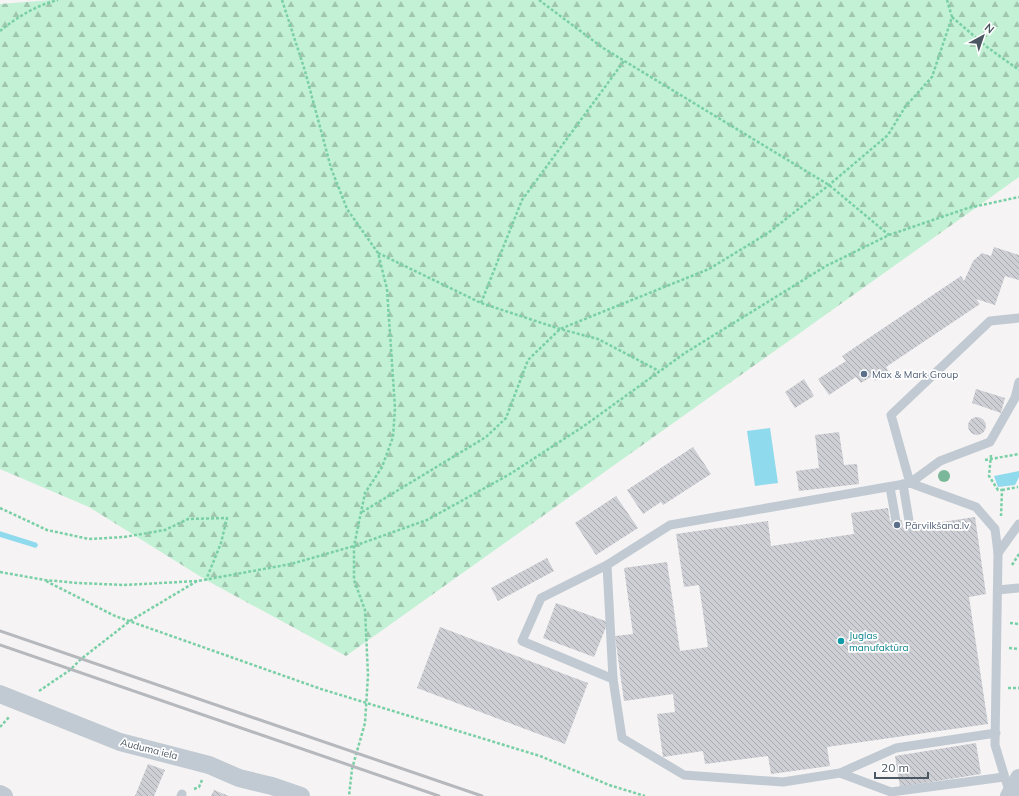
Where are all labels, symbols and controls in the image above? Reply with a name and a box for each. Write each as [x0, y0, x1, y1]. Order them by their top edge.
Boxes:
north arrow [963, 16, 1003, 56]
text: N [982, 20, 997, 36]
place label: Max & Mark Group [872, 368, 958, 381]
marker: Max & Mark Group [859, 369, 869, 379]
place label: Pārvilkšana.lv [905, 519, 970, 532]
marker: Pārvilkšana.lv [892, 520, 902, 530]
place label: Juglas manufaktūra [849, 629, 909, 654]
marker: Juglas manufaktūra [836, 636, 846, 646]
street label: Auduma iela [119, 736, 179, 762]
scale bar [875, 754, 928, 780]
text: 20 m [881, 760, 909, 775]

